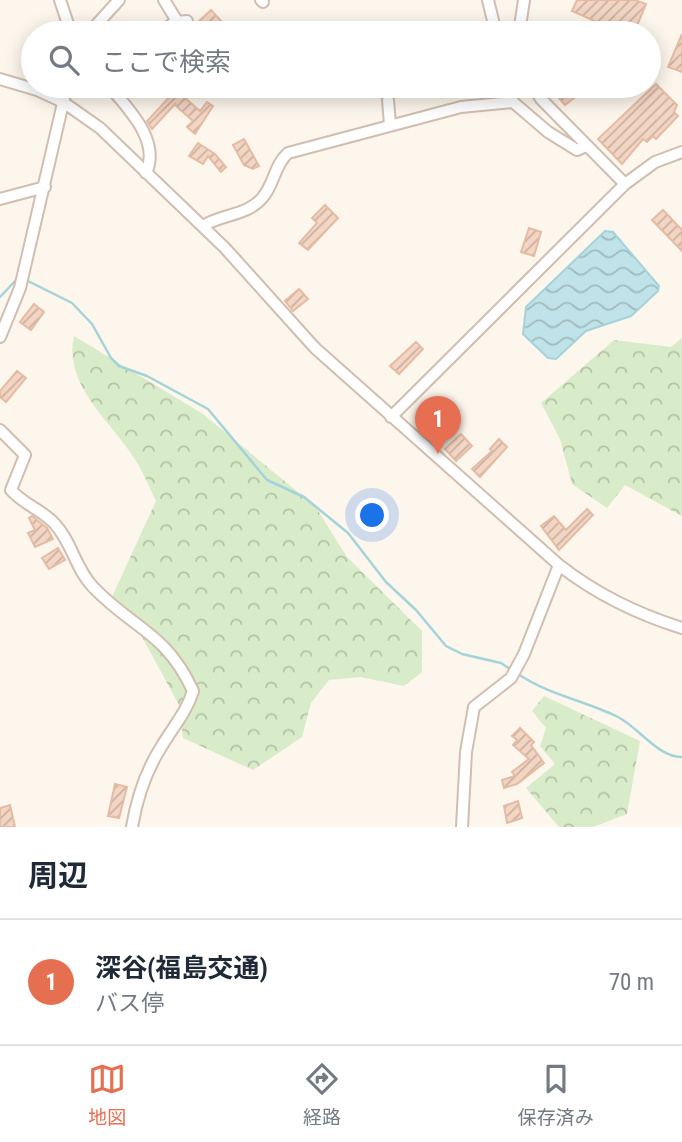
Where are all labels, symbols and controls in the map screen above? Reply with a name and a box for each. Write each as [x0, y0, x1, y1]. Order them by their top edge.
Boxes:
search box [21, 21, 661, 98]
icon: search [45, 41, 83, 79]
text: ここで検索 [101, 47, 231, 77]
pin: 1 [415, 396, 461, 454]
your location [355, 498, 389, 532]
text: 周辺 [28, 858, 88, 893]
text: 深谷(福島交通) [95, 953, 268, 983]
text: 1 [45, 969, 57, 996]
text: 70 m [609, 969, 654, 996]
text: バス停 [95, 990, 164, 1017]
tab: 地図 [88, 1060, 126, 1129]
tab: 経路 [303, 1060, 341, 1129]
tab: 保存済み [518, 1060, 594, 1129]

